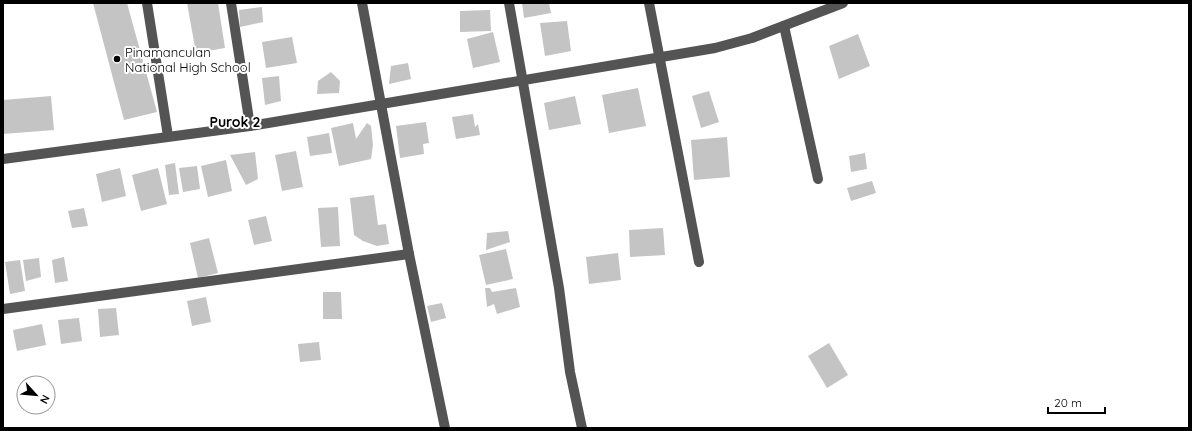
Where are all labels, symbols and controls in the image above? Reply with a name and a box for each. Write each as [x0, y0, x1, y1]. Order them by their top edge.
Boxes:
place label: Pinamanculan National High School [125, 44, 251, 75]
marker: Pinamanculan National High School [112, 54, 122, 64]
district label: Purok 2 [210, 113, 261, 131]
north arrow [16, 375, 56, 415]
scale bar [1048, 389, 1105, 415]
text: N [37, 393, 53, 406]
text: 20 m [1054, 395, 1082, 410]

